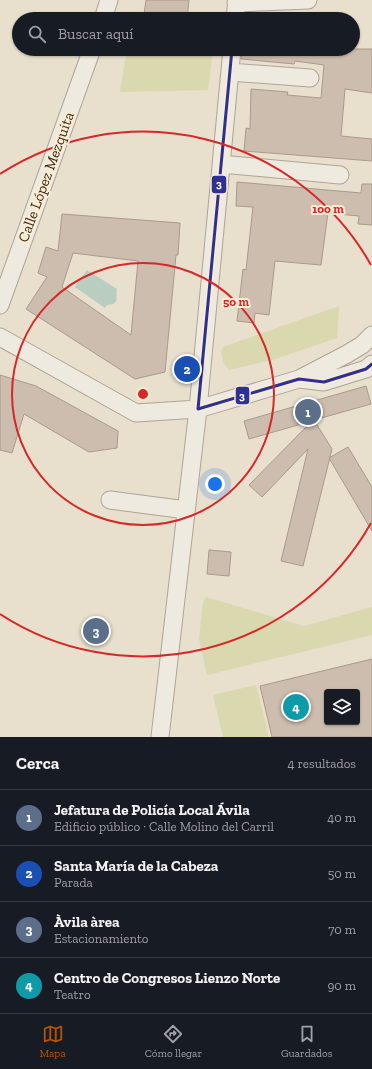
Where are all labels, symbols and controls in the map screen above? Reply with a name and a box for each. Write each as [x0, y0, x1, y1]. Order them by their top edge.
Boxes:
search box [12, 12, 360, 56]
icon: search [26, 23, 48, 45]
text: Buscar aquí [58, 25, 134, 43]
street label: Calle López Mezquita [14, 109, 78, 245]
line badge: 3 [211, 175, 227, 194]
text: 3 [216, 178, 222, 191]
text: 100 m [312, 202, 344, 216]
text: 50 m [223, 295, 249, 309]
pin: 2 [174, 354, 200, 384]
line badge: 3 [235, 386, 250, 405]
centre of rings [136, 387, 150, 401]
text: 3 [239, 390, 245, 403]
pin: 1 [295, 397, 321, 427]
your location [205, 474, 225, 494]
pin: 3 [83, 616, 109, 646]
map controls [324, 689, 360, 725]
button: layers [324, 689, 360, 725]
pin: 4 [283, 692, 309, 722]
text: Cerca [16, 753, 59, 773]
text: 4 resultados [287, 756, 356, 771]
text: Jefatura de Policía Local Ávila [54, 801, 250, 819]
text: 1 [26, 810, 32, 825]
text: 40 m [327, 810, 356, 825]
text: Edificio público · Calle Molino del Carril [54, 819, 274, 834]
text: Santa María de la Cabeza [54, 857, 218, 875]
text: 2 [26, 866, 32, 881]
text: 50 m [328, 866, 356, 881]
text: Parada [54, 875, 93, 890]
text: Àvila àrea [54, 913, 120, 931]
text: 3 [26, 922, 32, 937]
text: 70 m [328, 922, 356, 937]
text: Estacionamiento [54, 931, 148, 946]
text: Centro de Congresos Lienzo Norte [54, 969, 280, 987]
text: 4 [25, 978, 33, 993]
text: 90 m [327, 978, 356, 993]
text: Teatro [54, 987, 91, 1002]
tab: Mapa [39, 1023, 66, 1060]
tab: Cómo llegar [145, 1023, 202, 1060]
tab: Guardados [281, 1023, 333, 1060]

